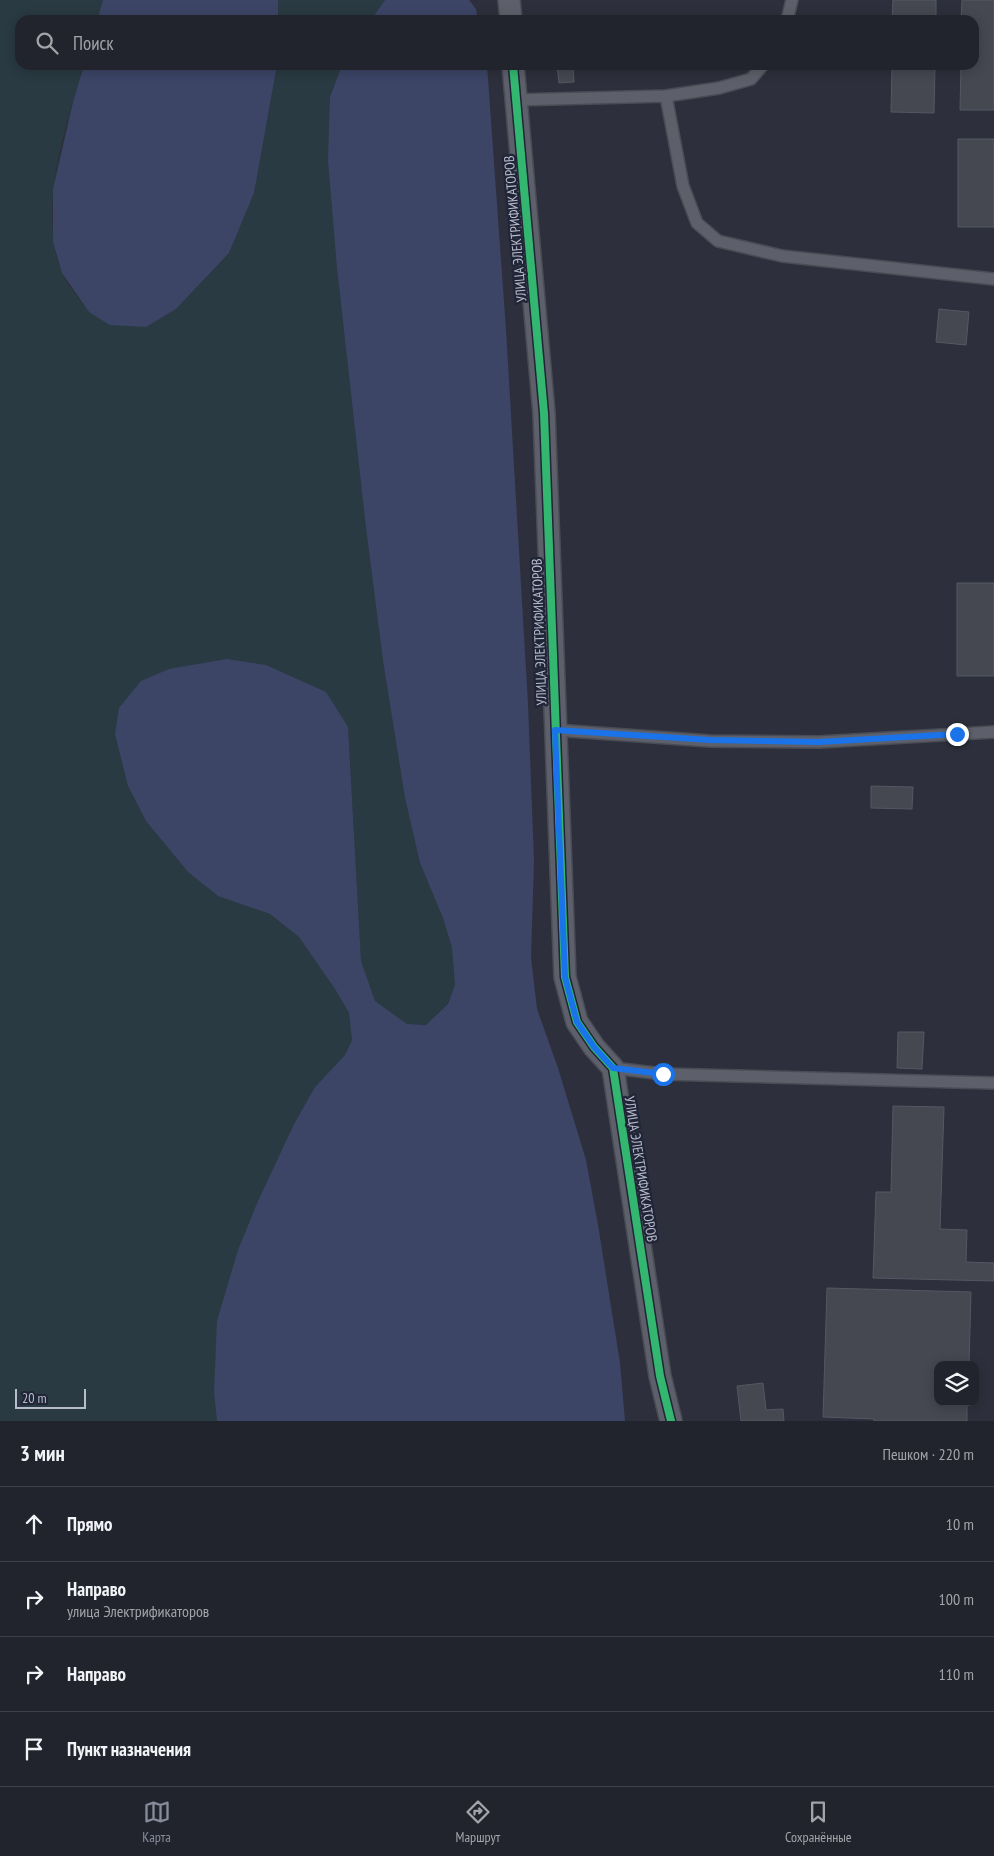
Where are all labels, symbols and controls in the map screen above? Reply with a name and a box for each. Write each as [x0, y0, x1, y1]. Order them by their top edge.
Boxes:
search box [15, 15, 979, 70]
icon: search [33, 29, 61, 57]
text: Поиск [73, 31, 114, 55]
street label: УЛИЦА ЭЛЕКТРИФИКАТОРОВ [500, 155, 530, 303]
street label: УЛИЦА ЭЛЕКТРИФИКАТОРОВ [527, 558, 551, 706]
route end [946, 723, 969, 746]
route start [652, 1063, 675, 1086]
street label: УЛИЦА ЭЛЕКТРИФИКАТОРОВ [621, 1095, 661, 1243]
map controls [934, 1361, 979, 1406]
button: layers [934, 1361, 979, 1406]
scale bar [15, 1386, 86, 1409]
text: 20 m [22, 1389, 47, 1407]
text: 3 мин [20, 1440, 65, 1467]
text: Пешком · 220 m [883, 1444, 974, 1464]
icon: ahead [20, 1510, 48, 1538]
text: Прямо [67, 1512, 112, 1536]
text: 10 m [946, 1514, 974, 1534]
text: Направо [67, 1577, 126, 1601]
icon: right [20, 1585, 48, 1613]
text: 100 m [939, 1589, 974, 1609]
text: улица Электрификаторов [67, 1601, 209, 1621]
icon: right [20, 1660, 48, 1688]
text: Направо [67, 1662, 126, 1686]
text: 110 m [939, 1664, 974, 1684]
icon: arrive [20, 1735, 48, 1763]
text: Пункт назначения [67, 1737, 191, 1761]
tab: Карта [142, 1798, 171, 1846]
tab: Маршрут [456, 1798, 500, 1846]
tab: Сохранённые [785, 1798, 852, 1846]

